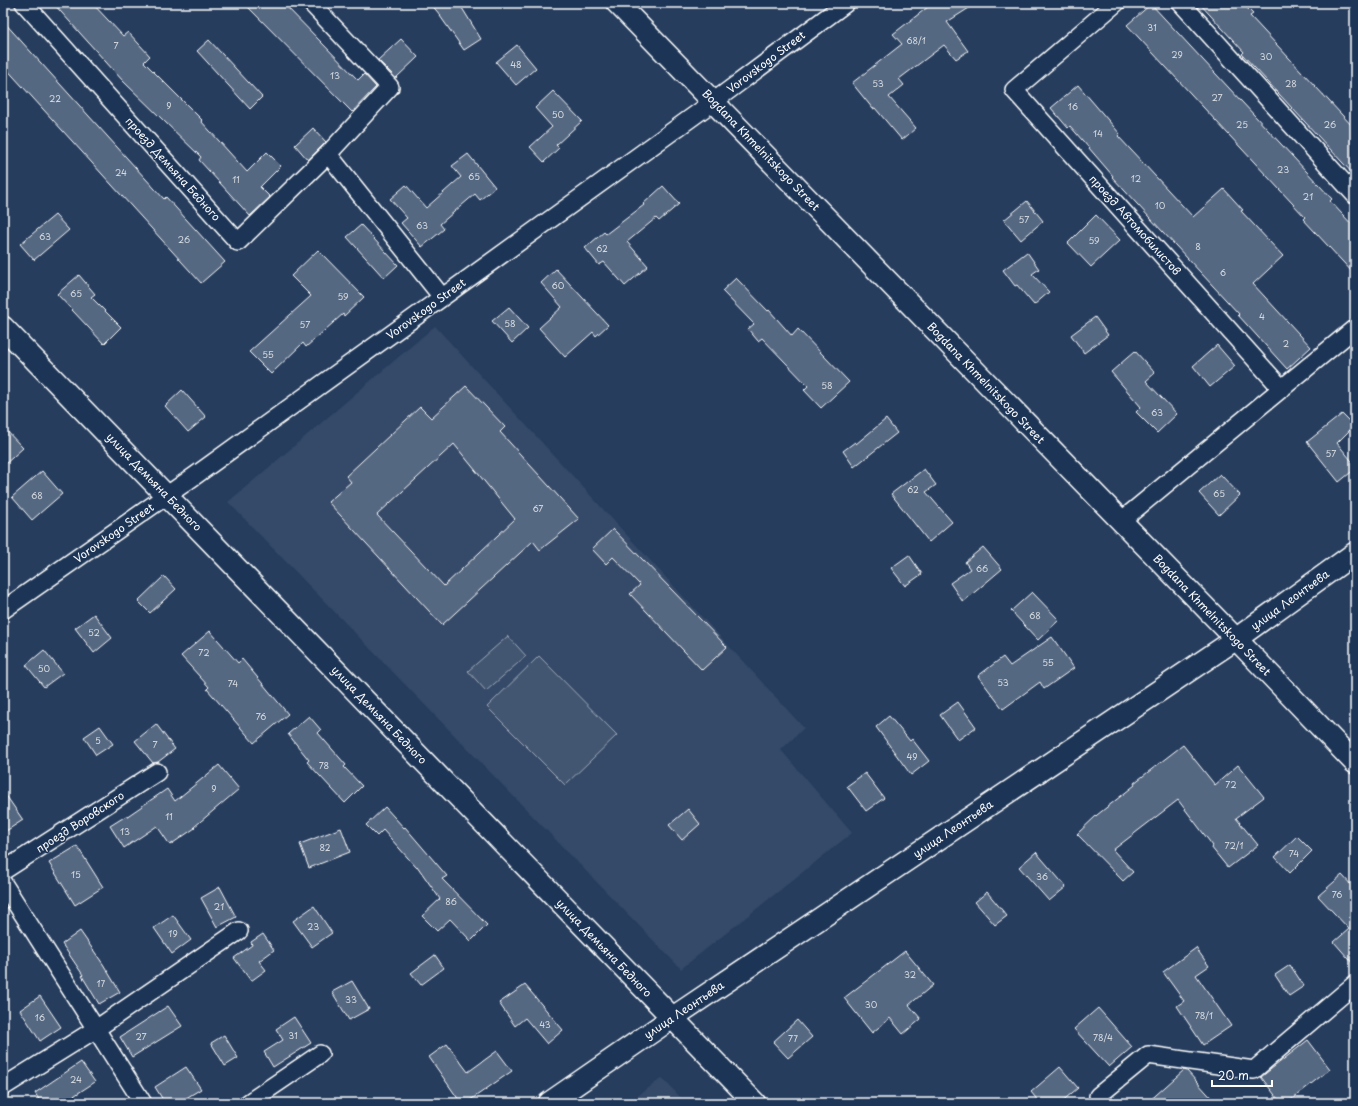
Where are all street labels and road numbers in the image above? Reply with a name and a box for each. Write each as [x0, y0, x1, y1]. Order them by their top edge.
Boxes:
street label: Vorovskogo Street [723, 26, 809, 97]
street label: Bogdana Khmelnitskogo Street [699, 85, 824, 215]
street label: проезд Демьяна Бедного [122, 113, 225, 225]
street label: проезд Автомобилистов [1086, 171, 1185, 279]
street label: Vorovskogo Street [382, 274, 469, 343]
street label: Bogdana Khmelnitskogo Street [924, 318, 1049, 448]
street label: улица Демьяна Бедного [103, 429, 206, 535]
street label: Vorovskogo Street [70, 498, 158, 567]
street label: Bogdana Khmelnitskogo Street [1150, 550, 1275, 680]
street label: улица Леонтьева [1247, 565, 1333, 634]
street label: улица Демьяна Бедного [328, 662, 431, 768]
street label: проезд Воровского [32, 787, 127, 857]
street label: улица Леонтьева [909, 795, 996, 862]
street label: улица Демьяна Бедного [553, 895, 656, 1001]
street label: улица Леонтьева [640, 976, 727, 1043]

